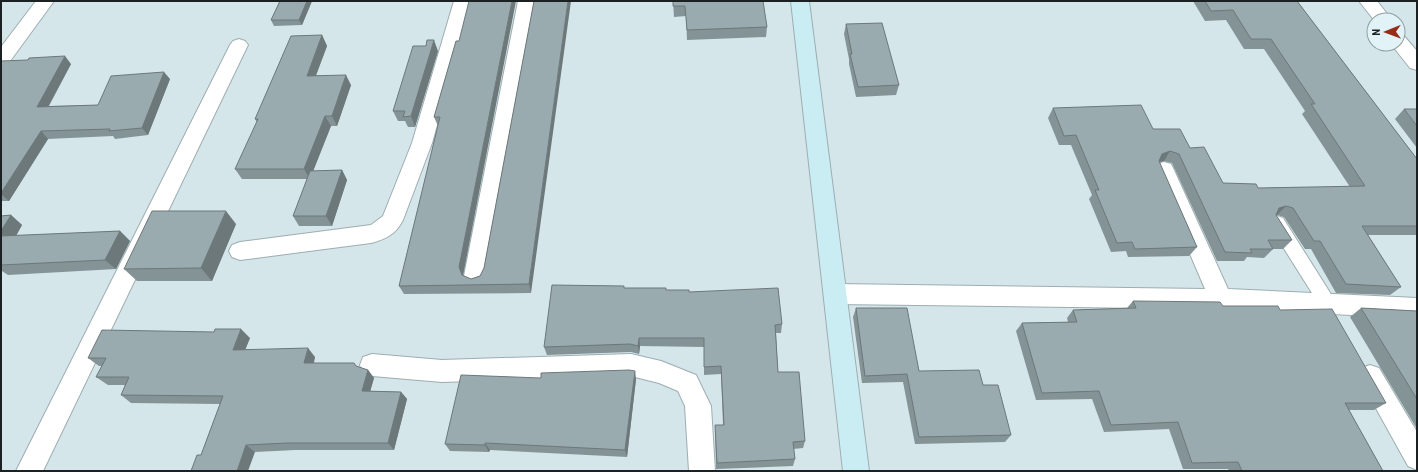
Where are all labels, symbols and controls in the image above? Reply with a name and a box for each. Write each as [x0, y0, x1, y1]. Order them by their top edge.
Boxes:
north arrow [1366, 12, 1406, 52]
text: N [1370, 28, 1383, 36]

